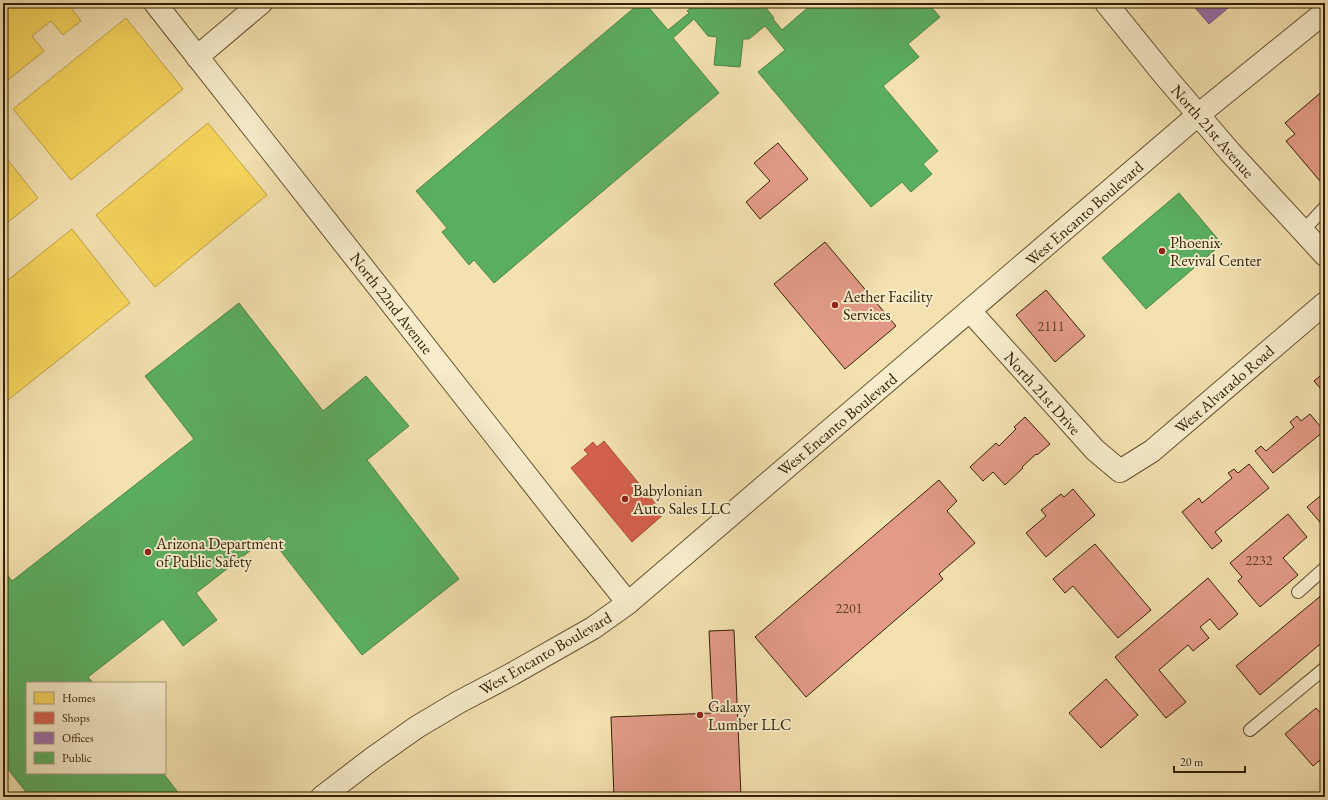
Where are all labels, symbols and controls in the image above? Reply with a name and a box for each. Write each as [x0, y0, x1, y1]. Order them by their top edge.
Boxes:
street label: North 21st Avenue [1166, 80, 1259, 182]
street label: West Encanto Boulevard [1021, 156, 1148, 270]
place label: Phoenix Revival Center [1170, 232, 1262, 271]
marker: Phoenix Revival Center [1157, 246, 1167, 256]
street label: North 22nd Avenue [345, 248, 438, 358]
place label: Aether Facility Services [842, 286, 934, 325]
marker: Aether Facility Services [830, 300, 840, 310]
house number: 2111 [1038, 317, 1064, 335]
street label: West Alvarado Road [1170, 340, 1279, 438]
street label: North 21st Drive [1000, 347, 1086, 440]
street label: West Encanto Boulevard [773, 368, 902, 481]
place label: Babylonian Auto Sales LLC [632, 480, 731, 519]
marker: Babylonian Auto Sales LLC [620, 494, 630, 504]
place label: Arizona Department of Public Safety [155, 533, 284, 572]
marker: Arizona Department of Public Safety [143, 547, 153, 557]
house number: 2232 [1246, 551, 1273, 569]
house number: 2201 [836, 599, 862, 617]
street label: West Encanto Boulevard [475, 606, 616, 700]
legend [26, 682, 166, 774]
text: Homes [62, 690, 96, 706]
place label: Galaxy Lumber LLC [708, 696, 791, 735]
text: Shops [62, 710, 90, 726]
marker: Galaxy Lumber LLC [695, 710, 705, 720]
text: Offices [62, 730, 94, 746]
scale bar [1174, 748, 1245, 774]
text: Public [62, 750, 92, 766]
text: 20 m [1180, 754, 1204, 770]

